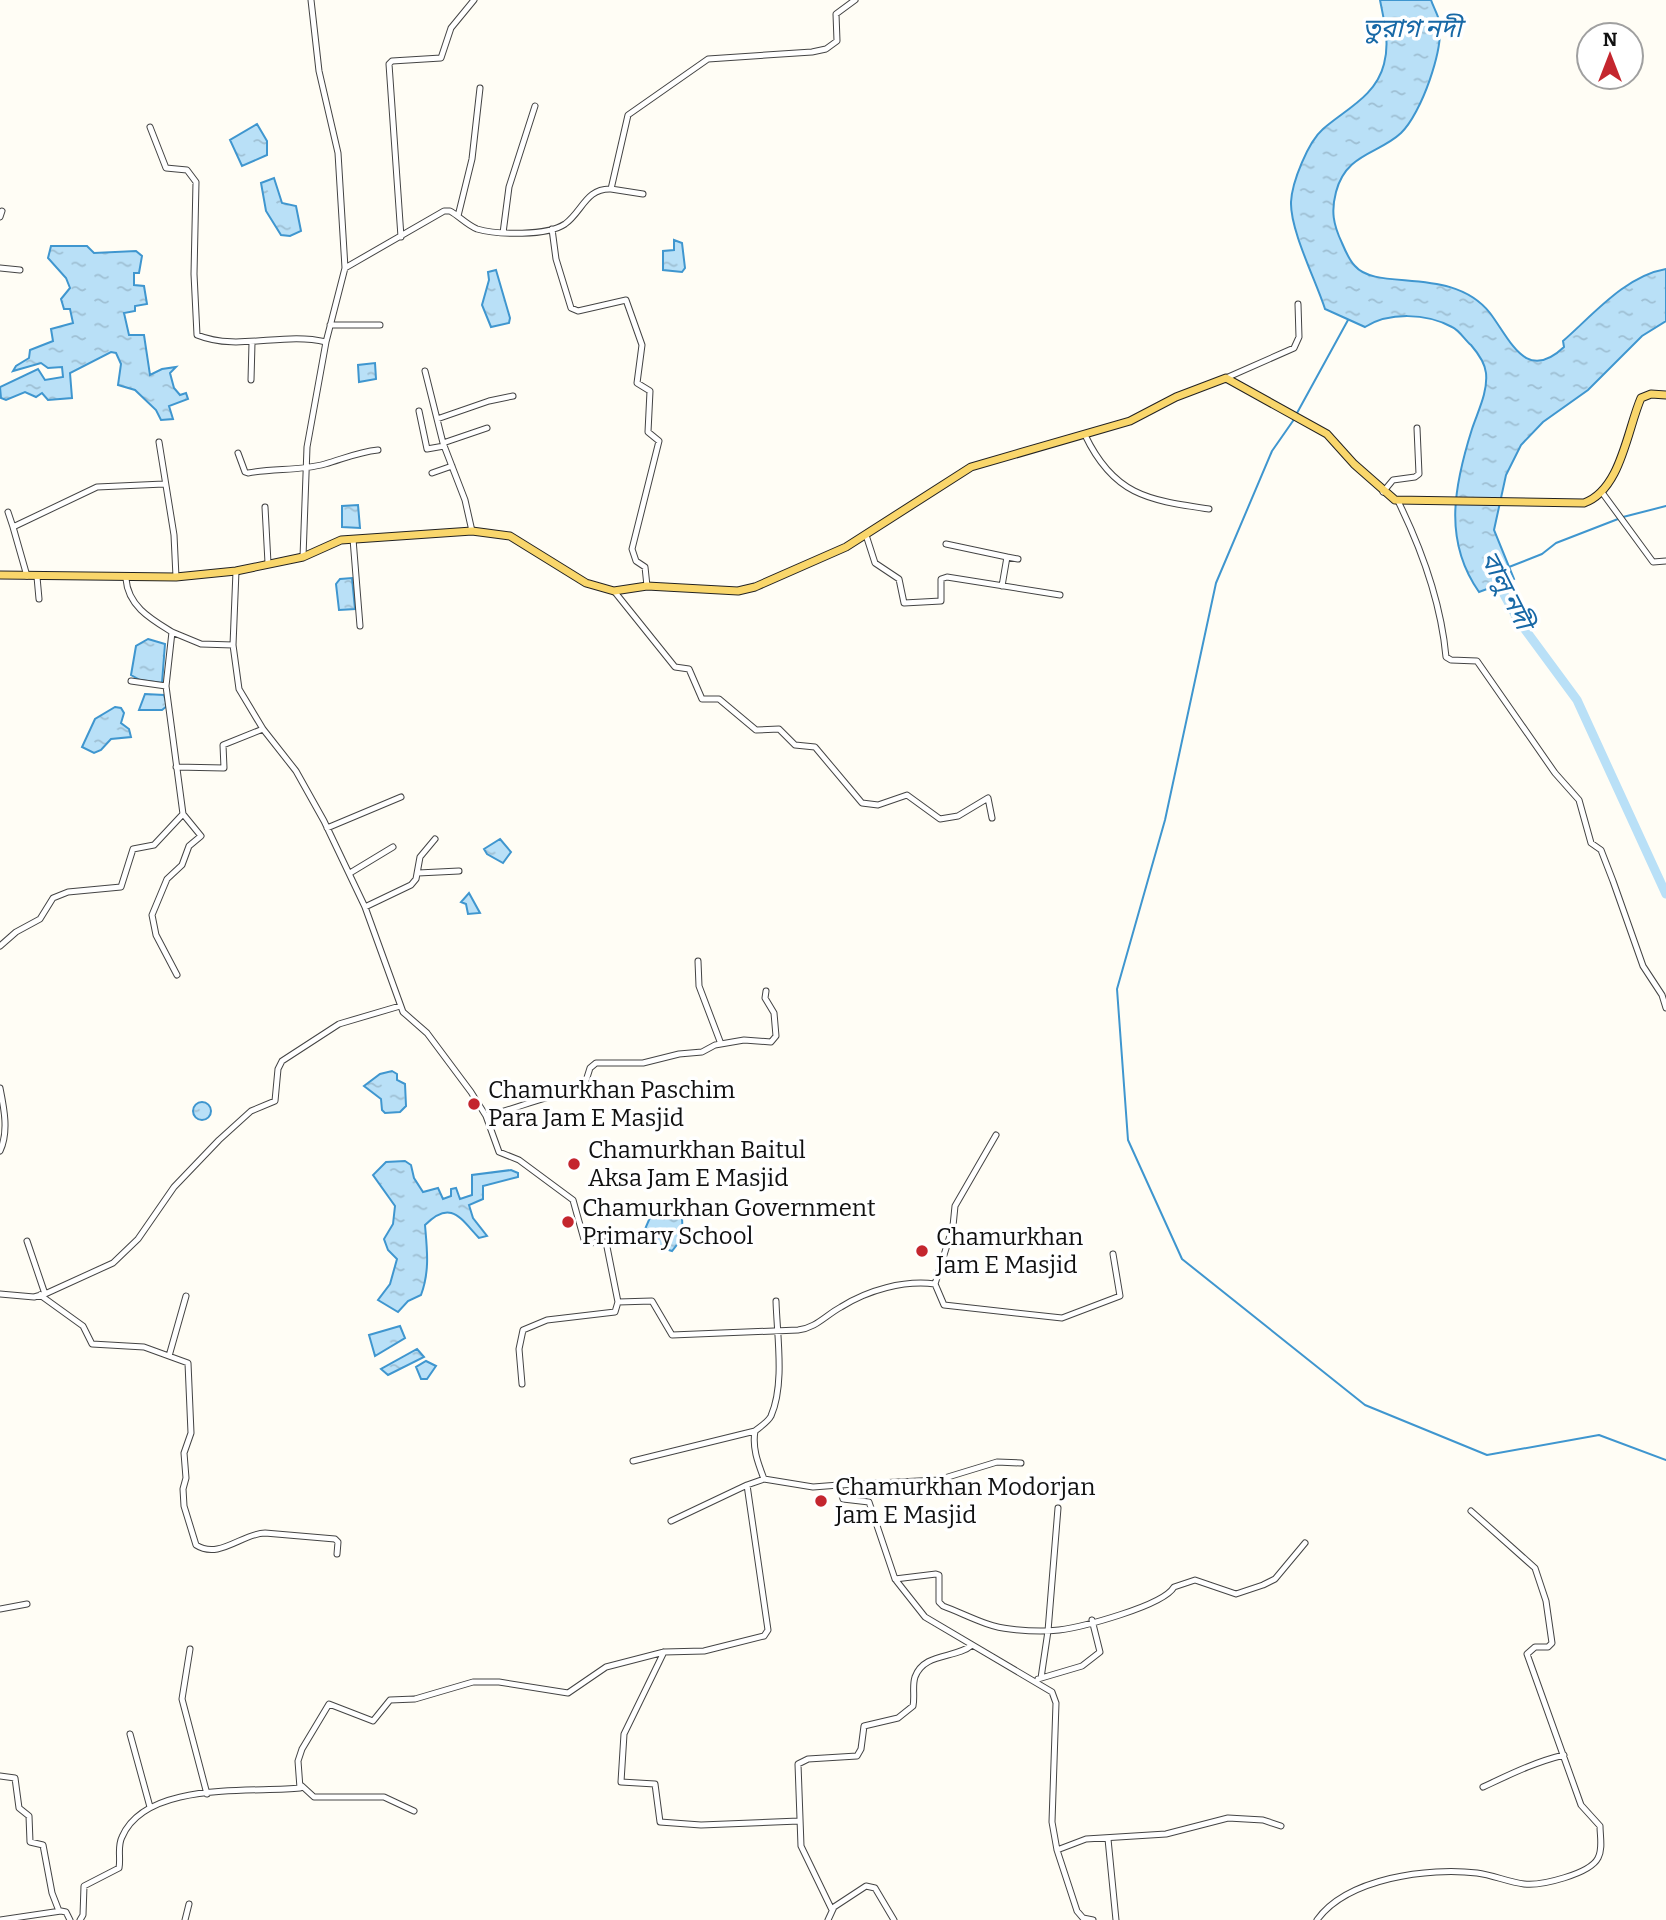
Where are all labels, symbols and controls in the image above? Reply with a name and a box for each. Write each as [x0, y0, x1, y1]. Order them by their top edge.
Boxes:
water label: তুরাগ নদী [1362, 13, 1467, 44]
north arrow [1575, 21, 1645, 91]
text: N [1603, 28, 1618, 51]
water label: বালু নদী [1474, 546, 1542, 639]
place label: Chamurkhan Paschim Para Jam E Masjid [488, 1076, 735, 1132]
marker: Chamurkhan Paschim Para Jam E Masjid [466, 1096, 482, 1112]
place label: Chamurkhan Baitul Aksa Jam E Masjid [588, 1136, 806, 1192]
marker: Chamurkhan Baitul Aksa Jam E Masjid [566, 1156, 582, 1172]
place label: Chamurkhan Government Primary School [582, 1194, 876, 1250]
marker: Chamurkhan Government Primary School [560, 1214, 576, 1230]
place label: Chamurkhan Jam E Masjid [935, 1223, 1083, 1279]
marker: Chamurkhan Jam E Masjid [914, 1243, 930, 1259]
place label: Chamurkhan Modorjan Jam E Masjid [834, 1473, 1095, 1529]
marker: Chamurkhan Modorjan Jam E Masjid [813, 1493, 829, 1509]

